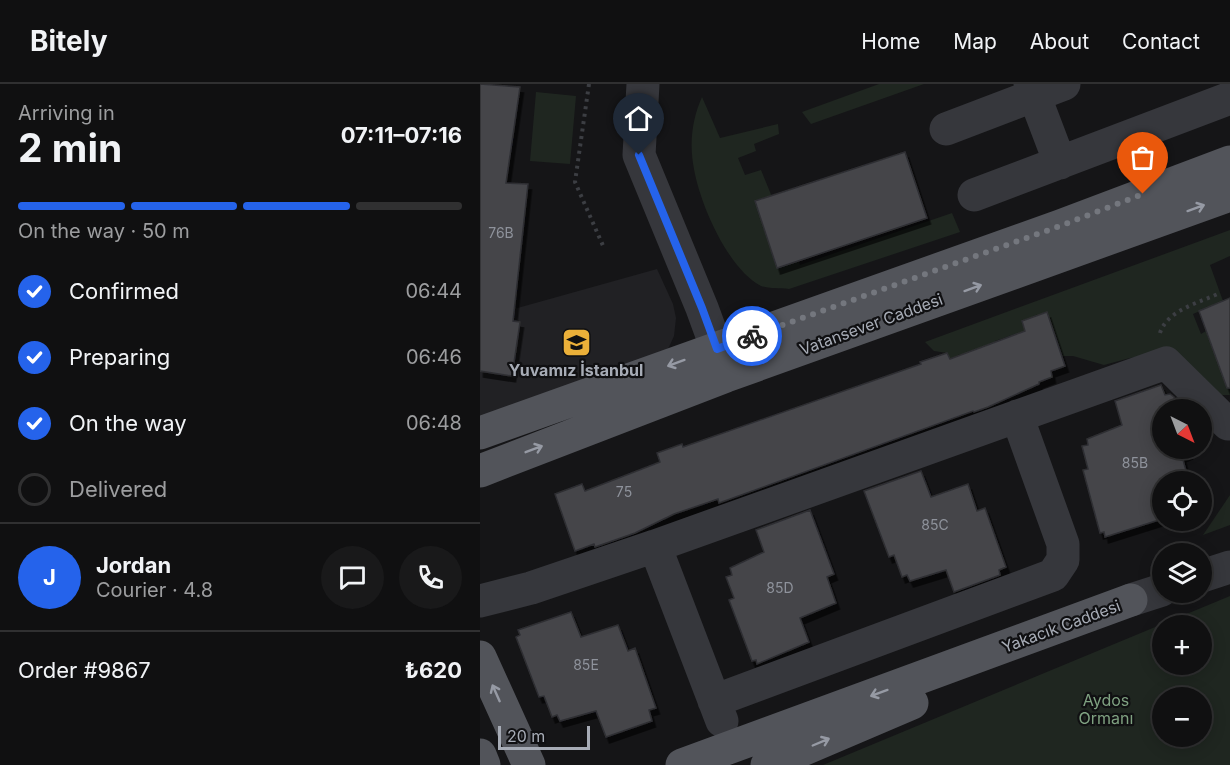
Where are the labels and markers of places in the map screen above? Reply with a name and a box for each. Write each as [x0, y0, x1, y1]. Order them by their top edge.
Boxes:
pin [613, 93, 664, 155]
pin [1117, 132, 1168, 194]
school or university icon: Yuvamız İstanbul [560, 326, 592, 358]
place label: Yuvamız İstanbul [509, 360, 643, 380]

